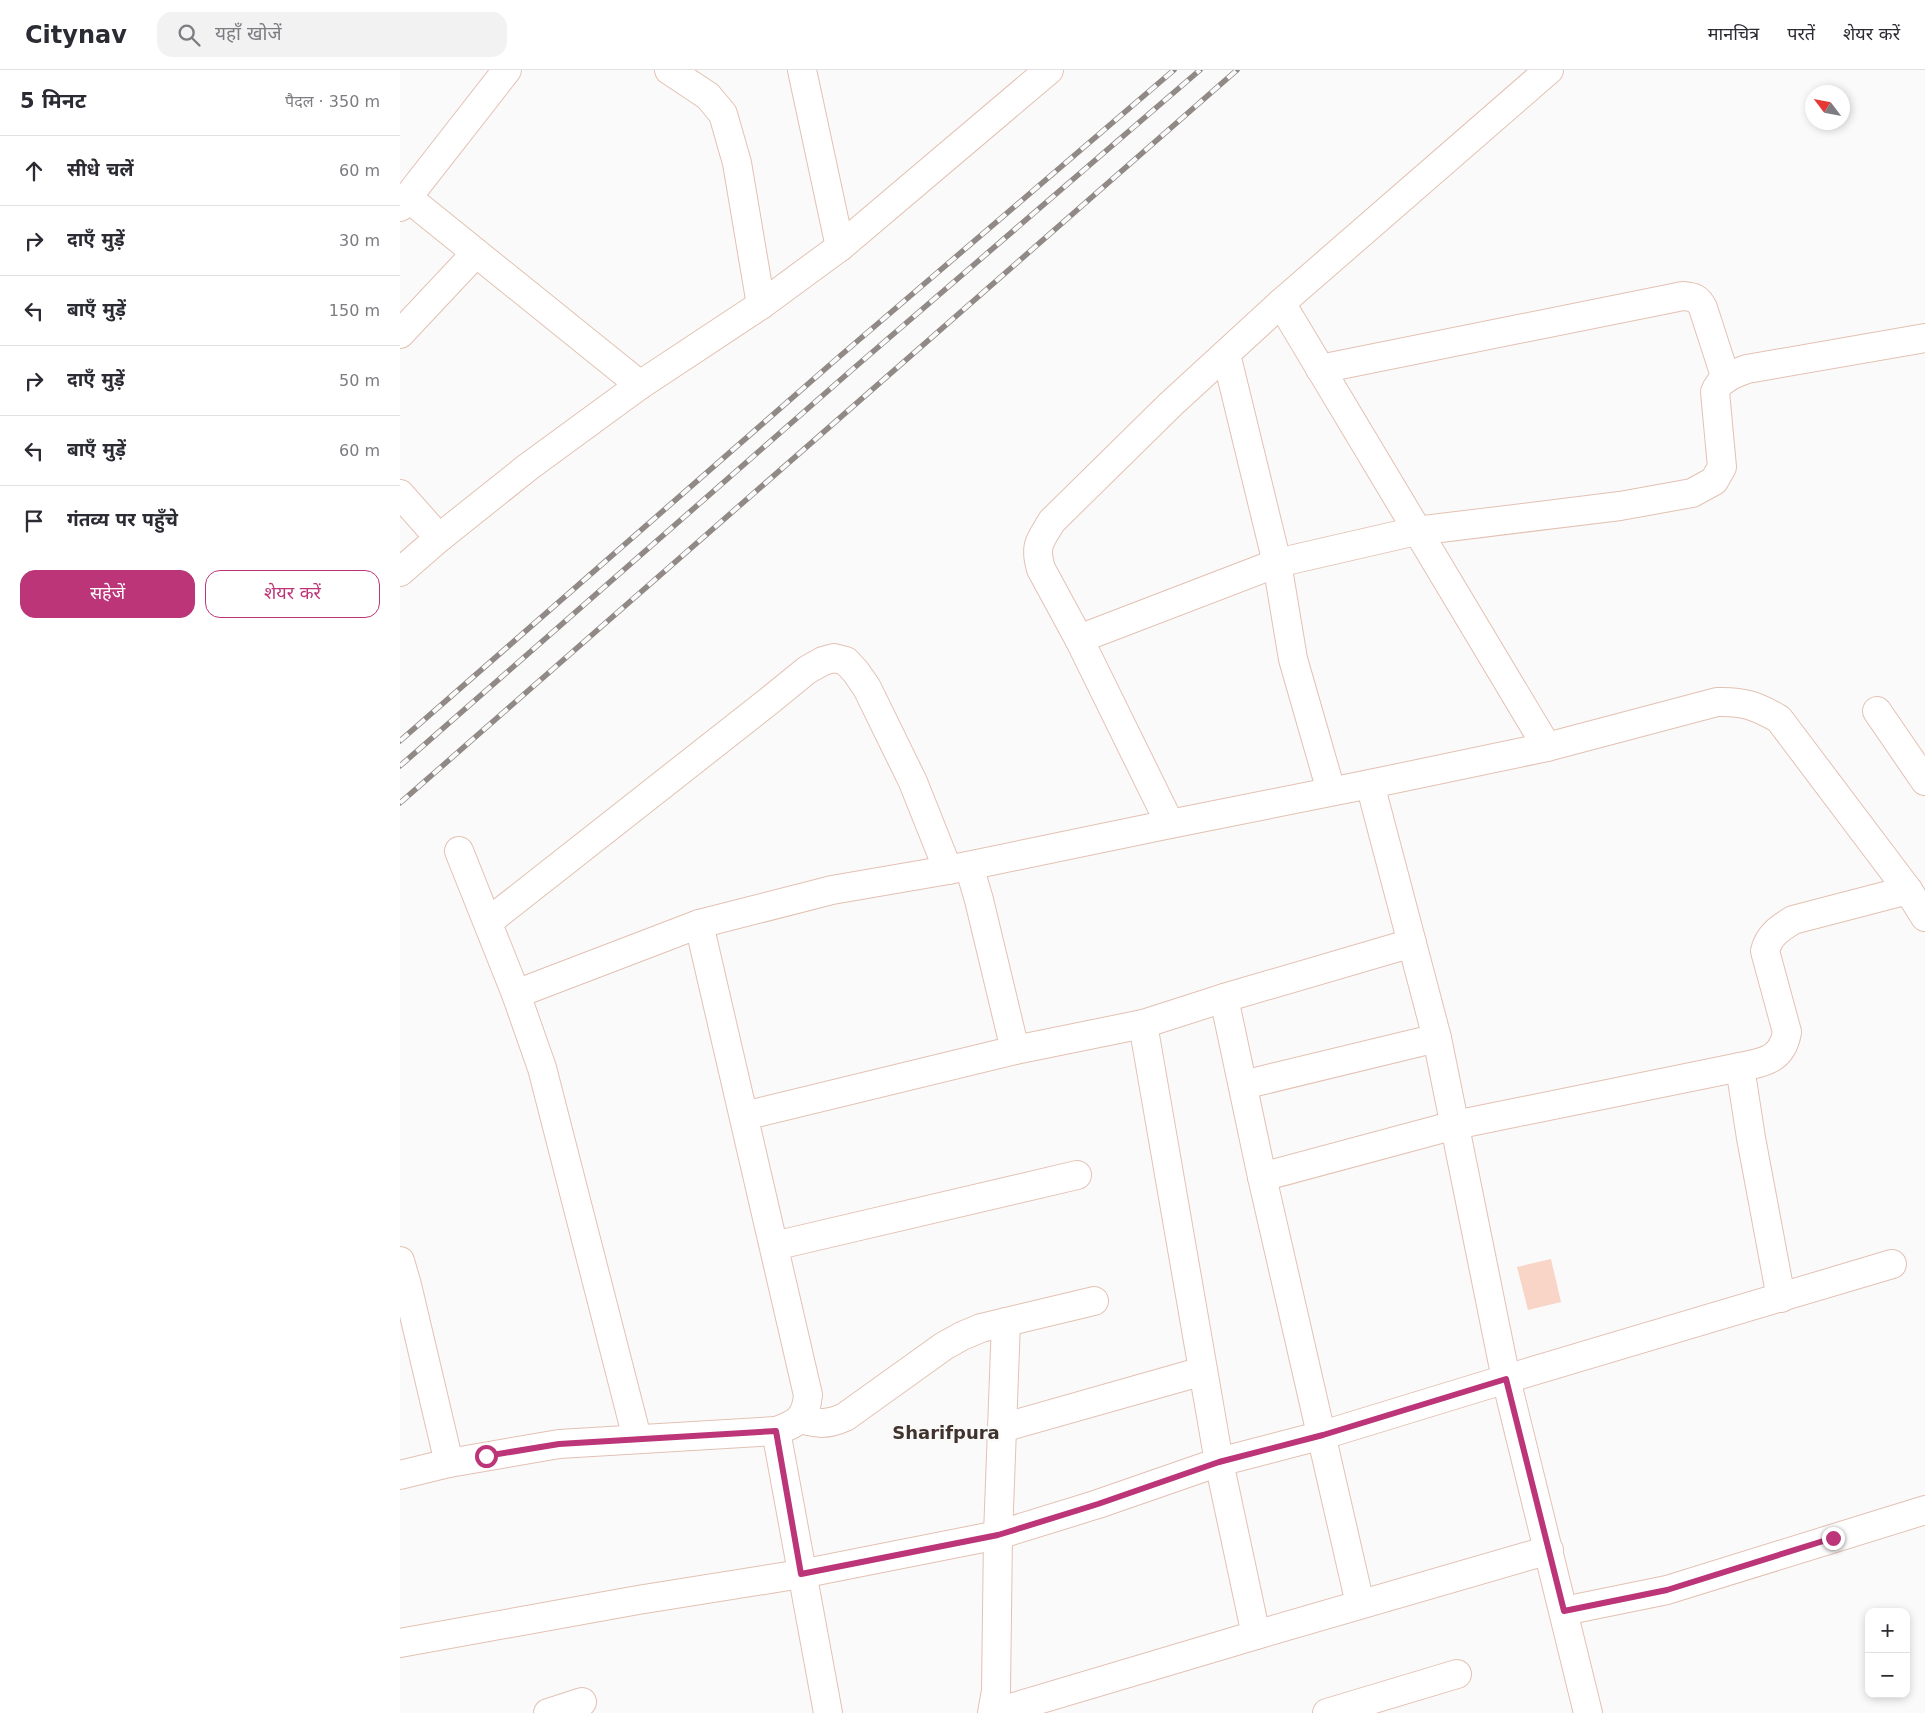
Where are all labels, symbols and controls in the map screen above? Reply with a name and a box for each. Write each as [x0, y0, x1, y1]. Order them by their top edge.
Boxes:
search box [157, 12, 507, 57]
text: Citynav [25, 21, 127, 49]
icon: search [175, 21, 203, 49]
text: यहाँ खोजें [215, 22, 282, 44]
text: मानचित्र [1708, 23, 1759, 44]
text: परतें [1787, 23, 1815, 44]
text: शेयर करें [1843, 23, 1900, 44]
north arrow [1805, 85, 1850, 130]
text: 5 मिनट [20, 89, 86, 113]
text: पैदल · 350 m [285, 92, 380, 111]
icon: ahead [20, 157, 48, 185]
text: सीधे चलें [67, 158, 134, 180]
text: 60 m [339, 161, 380, 180]
icon: right [20, 227, 48, 255]
text: दाएँ मुड़ें [67, 228, 125, 250]
text: 30 m [339, 231, 380, 250]
icon: left [20, 297, 48, 325]
text: बाएँ मुड़ें [67, 298, 126, 320]
text: 150 m [329, 301, 380, 320]
icon: right [20, 367, 48, 395]
text: दाएँ मुड़ें [67, 368, 125, 390]
text: 50 m [339, 371, 380, 390]
icon: left [20, 437, 48, 465]
text: बाएँ मुड़ें [67, 438, 126, 460]
text: 60 m [339, 441, 380, 460]
icon: arrive [20, 507, 48, 535]
text: गंतव्य पर पहुँचे [67, 508, 178, 530]
button: सहेजें [20, 570, 195, 618]
button: शेयर करें [205, 570, 380, 618]
district label: Sharifpura [892, 1422, 1000, 1443]
route start [475, 1445, 498, 1468]
route end [1822, 1527, 1845, 1550]
map controls [1865, 1608, 1910, 1698]
button: + [1865, 1608, 1910, 1653]
button: − [1865, 1653, 1910, 1698]

